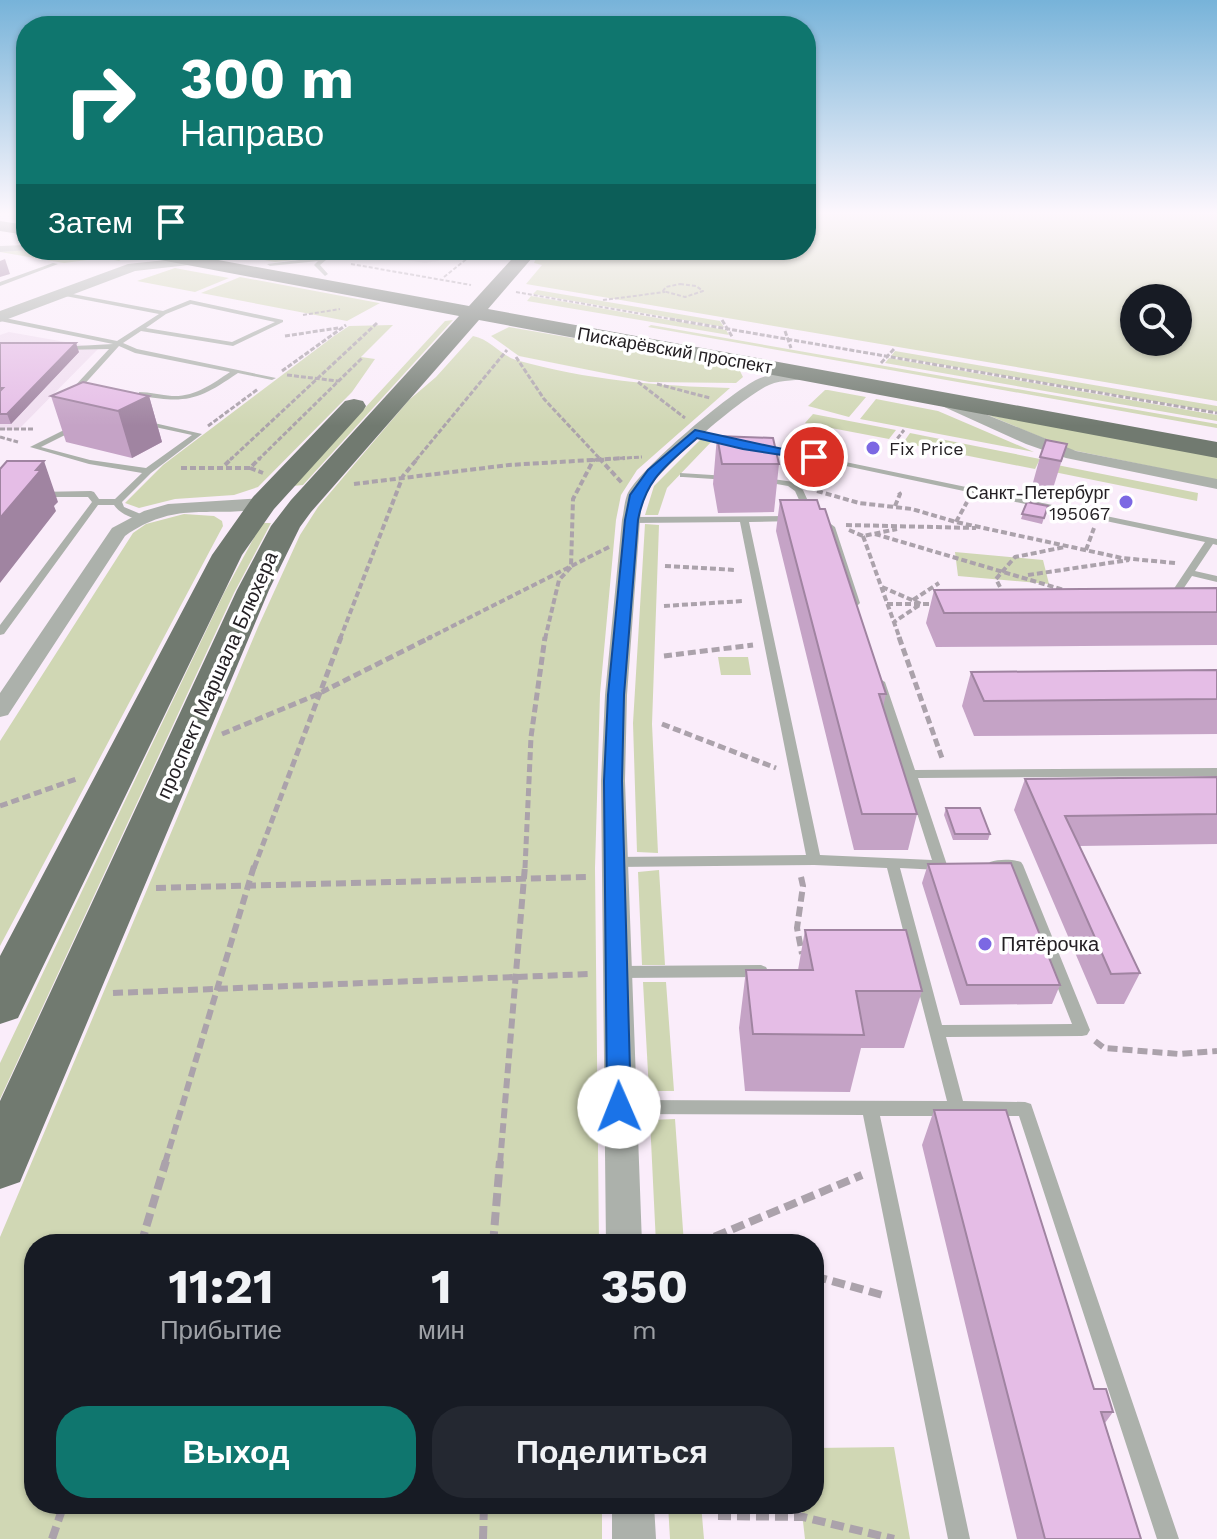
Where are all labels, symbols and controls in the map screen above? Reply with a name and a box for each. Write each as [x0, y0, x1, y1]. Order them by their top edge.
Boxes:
text: 300 m [180, 46, 354, 112]
icon: right [48, 48, 152, 152]
text: Направо [180, 113, 324, 155]
icon: arrive [149, 200, 193, 244]
text: Затем [48, 205, 133, 240]
map controls [1120, 284, 1192, 356]
button: search [1120, 284, 1192, 356]
street label: Пискарёвский проспект [576, 322, 774, 378]
pin [780, 423, 848, 491]
icon: arrive [792, 435, 836, 479]
place label: Fix Price [889, 438, 964, 459]
marker: Fix Price [864, 439, 882, 457]
place label: Санкт-Петербург 195067 [966, 482, 1110, 524]
marker: Санкт-Петербург 195067 [1117, 493, 1135, 511]
street label: проспект Маршала Блюхера [151, 547, 283, 802]
place label: Пятёрочка [1001, 932, 1100, 956]
marker: Пятёрочка [976, 935, 994, 953]
position arrow [577, 1065, 661, 1149]
text: 11:21 [168, 1258, 274, 1315]
text: 1 [431, 1258, 452, 1315]
text: 350 [601, 1258, 688, 1315]
text: Прибытие [160, 1315, 282, 1345]
text: мин [418, 1315, 465, 1345]
text: m [632, 1315, 657, 1345]
button: Выход [56, 1406, 416, 1498]
button: Поделиться [432, 1406, 792, 1498]

